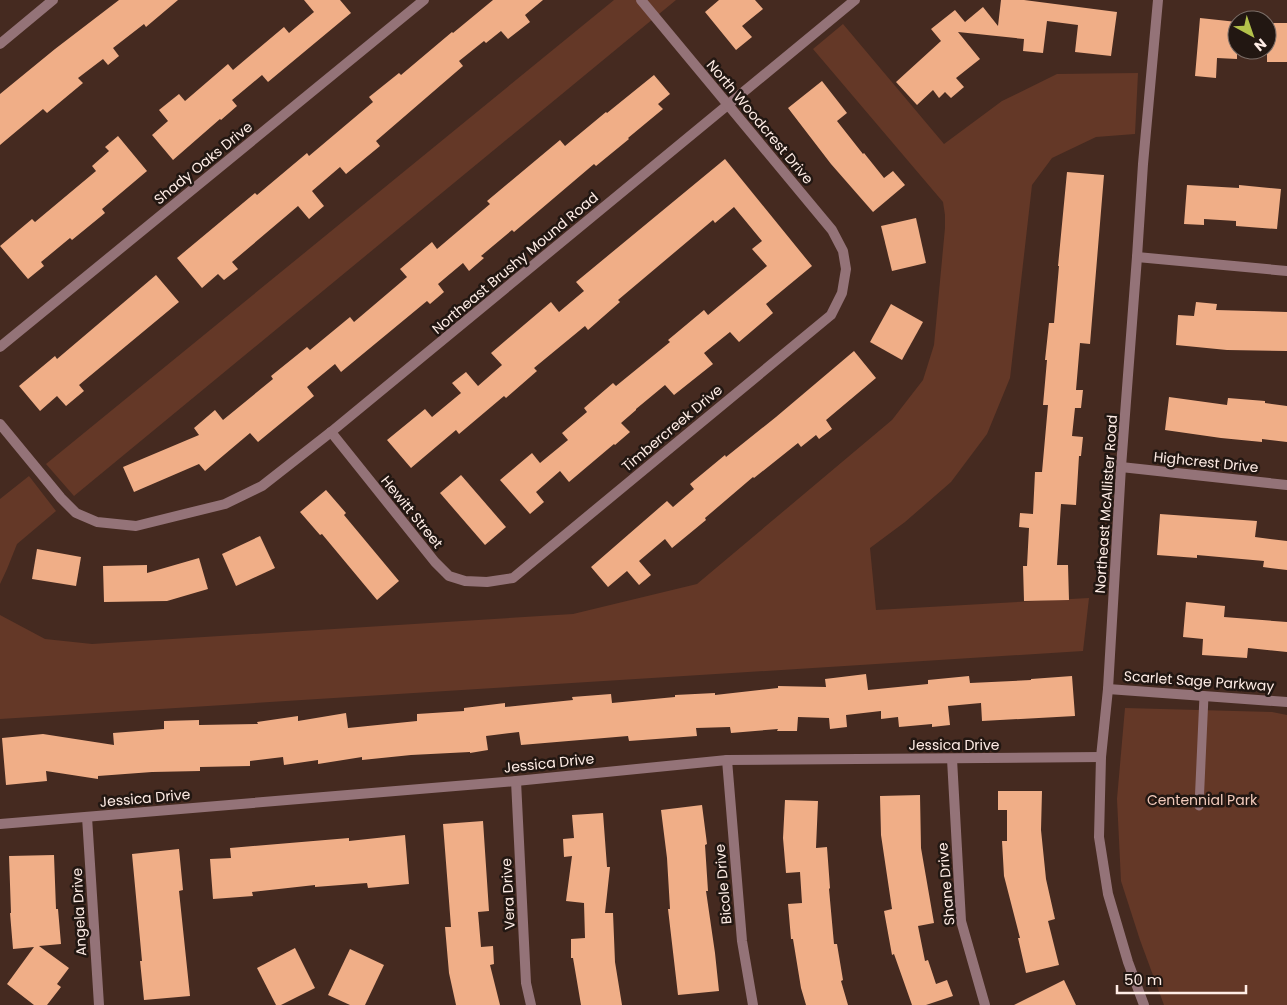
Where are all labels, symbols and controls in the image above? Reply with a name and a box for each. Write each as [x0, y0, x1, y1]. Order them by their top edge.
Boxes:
north arrow [1227, 10, 1277, 60]
text: N [1250, 34, 1271, 56]
street label: North Woodcrest Drive [702, 56, 818, 189]
street label: Shady Oaks Drive [149, 117, 257, 209]
street label: Northeast Brushy Mound Road [428, 187, 602, 339]
street label: Timbercreek Drive [617, 380, 727, 476]
street label: Northeast McAllister Road [1090, 414, 1122, 594]
street label: Highcrest Drive [1153, 447, 1260, 477]
street label: Hewitt Street [376, 471, 448, 553]
street label: Scarlet Sage Parkway [1123, 666, 1275, 696]
street label: Jessica Drive [909, 735, 1000, 755]
street label: Jessica Drive [503, 748, 596, 778]
street label: Jessica Drive [99, 784, 191, 812]
park label: Centennial Park [1147, 790, 1258, 810]
street label: Shane Drive [932, 841, 960, 926]
street label: Bicole Drive [710, 843, 736, 925]
street label: Vera Drive [496, 857, 520, 930]
street label: Angela Drive [67, 867, 91, 957]
scale bar [1117, 962, 1246, 994]
text: 50 m [1124, 969, 1162, 990]

